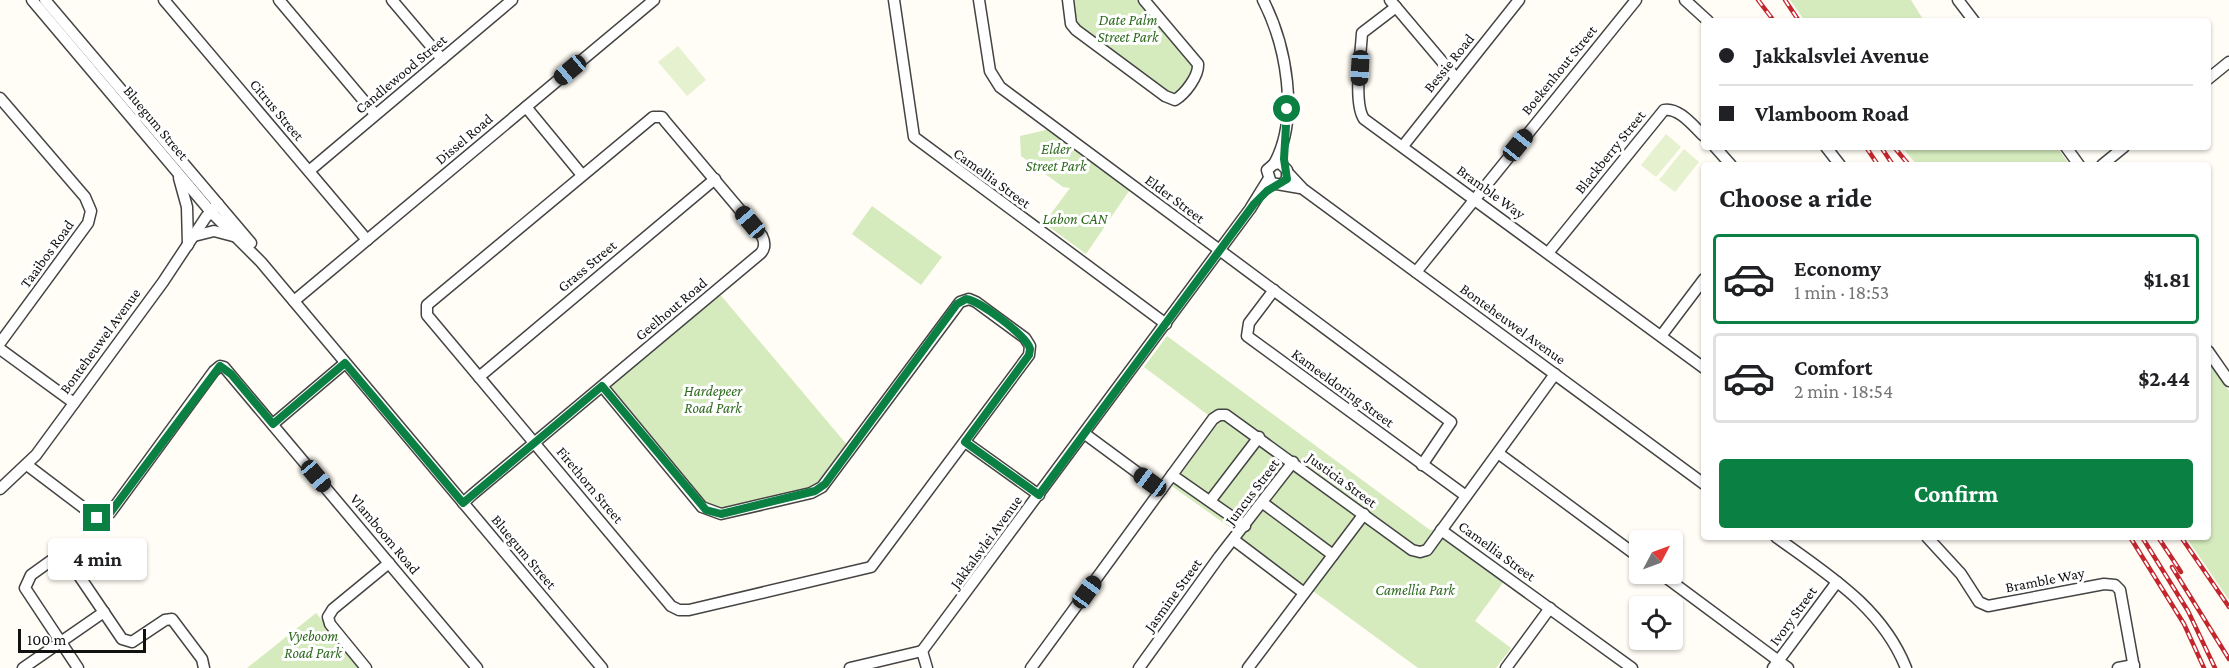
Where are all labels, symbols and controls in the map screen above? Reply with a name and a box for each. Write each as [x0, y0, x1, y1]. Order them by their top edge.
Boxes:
park label: Date Palm Street Park [1098, 12, 1160, 45]
street label: Boekenhout Street [1518, 21, 1601, 118]
street label: Candlewood Street [352, 31, 451, 117]
street label: Bessie Road [1421, 31, 1477, 95]
text: Jakkalsvlei Avenue [1755, 43, 1929, 68]
car [1350, 50, 1370, 86]
car [550, 52, 590, 88]
street label: Citrus Street [247, 76, 308, 145]
street label: Bluegum Street [120, 83, 192, 165]
route start [1273, 95, 1300, 122]
text: Vlamboom Road [1755, 101, 1909, 126]
street label: Blackberry Street [1572, 106, 1650, 197]
street label: Dissel Road [432, 110, 496, 167]
car [1500, 125, 1536, 165]
park label: Elder Street Park [1026, 141, 1088, 174]
street label: Camellia Street [950, 145, 1034, 212]
street label: Bramble Way [1453, 162, 1528, 223]
street label: Elder Street [1142, 172, 1209, 227]
text: Choose a ride [1719, 183, 1872, 213]
car [732, 202, 768, 242]
park label: Labon CAN [1042, 211, 1109, 227]
street label: Taaibos Road [17, 217, 77, 291]
street label: Grass Street [555, 236, 620, 295]
icon: car [1722, 252, 1776, 306]
text: Economy [1794, 256, 1881, 281]
text: $1.81 [2144, 267, 2190, 292]
street label: Geelhout Road [632, 274, 710, 343]
street label: Bonteheuwel Avenue [1457, 280, 1569, 368]
text: 1 min · 18:53 [1794, 281, 1889, 303]
street label: Bonteheuwel Avenue [56, 285, 144, 397]
street label: Kameeldoring Street [1288, 346, 1398, 432]
icon: car [1722, 351, 1776, 405]
text: Comfort [1794, 355, 1872, 380]
text: $2.44 [2138, 366, 2190, 391]
text: 2 min · 18:54 [1794, 380, 1893, 402]
park label: Hardepeer Road Park [684, 383, 743, 416]
street label: Firethorn Street [553, 444, 627, 527]
street label: Justicia Street [1302, 448, 1381, 512]
street label: Juncus Street [1221, 455, 1283, 530]
car [298, 456, 334, 496]
button: Confirm [1719, 459, 2193, 528]
car [1130, 464, 1170, 500]
street label: Vlamboom Road [347, 491, 423, 577]
street label: Jakkalsvlei Avenue [946, 492, 1026, 594]
route end [83, 504, 110, 531]
street label: Bluegum Street [488, 512, 560, 594]
street label: Camellia Street [1455, 518, 1539, 585]
north arrow [1629, 530, 1683, 584]
map controls [1629, 530, 1683, 650]
callout: 4 min [48, 539, 146, 581]
text: 4 min [73, 548, 122, 570]
street label: Jasmine Street [1140, 555, 1206, 637]
street label: Bramble Way [2004, 564, 2086, 596]
car [1069, 572, 1105, 612]
park label: Camellia Park [1375, 582, 1456, 598]
street label: Ivory Street [1766, 583, 1821, 649]
button: locate [1629, 596, 1683, 650]
scale bar [18, 626, 146, 654]
park label: Vyeboom Road Park [284, 628, 343, 661]
text: 100 m [27, 631, 66, 648]

